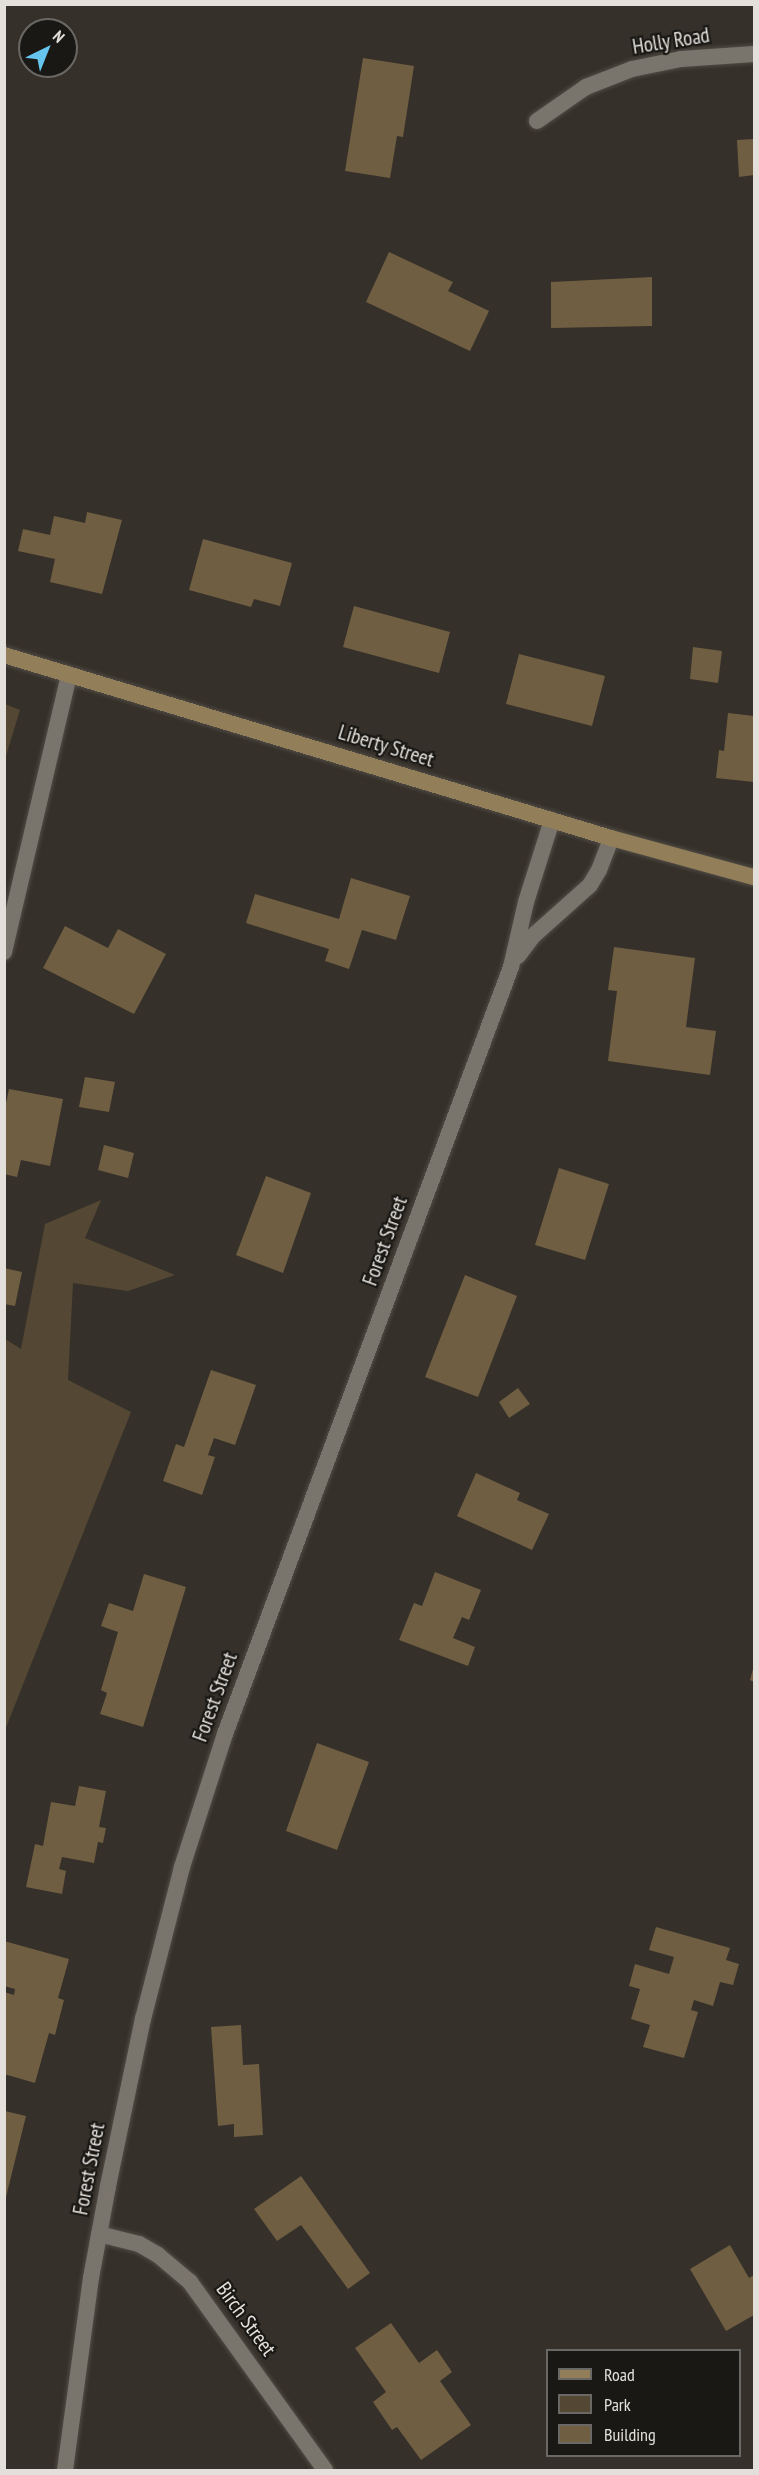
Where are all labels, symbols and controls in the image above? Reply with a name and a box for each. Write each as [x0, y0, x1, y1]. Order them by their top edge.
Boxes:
north arrow [18, 18, 78, 78]
street label: Holly Road [630, 22, 712, 60]
text: N [49, 26, 69, 47]
street label: Liberty Street [335, 720, 437, 772]
street label: Forest Street [357, 1193, 413, 1289]
street label: Forest Street [187, 1649, 243, 1745]
street label: Forest Street [68, 2121, 110, 2217]
street label: Birch Street [211, 2277, 281, 2361]
legend [546, 2349, 741, 2457]
text: Road [604, 2363, 635, 2386]
text: Park [604, 2393, 631, 2416]
text: Building [604, 2423, 656, 2446]

